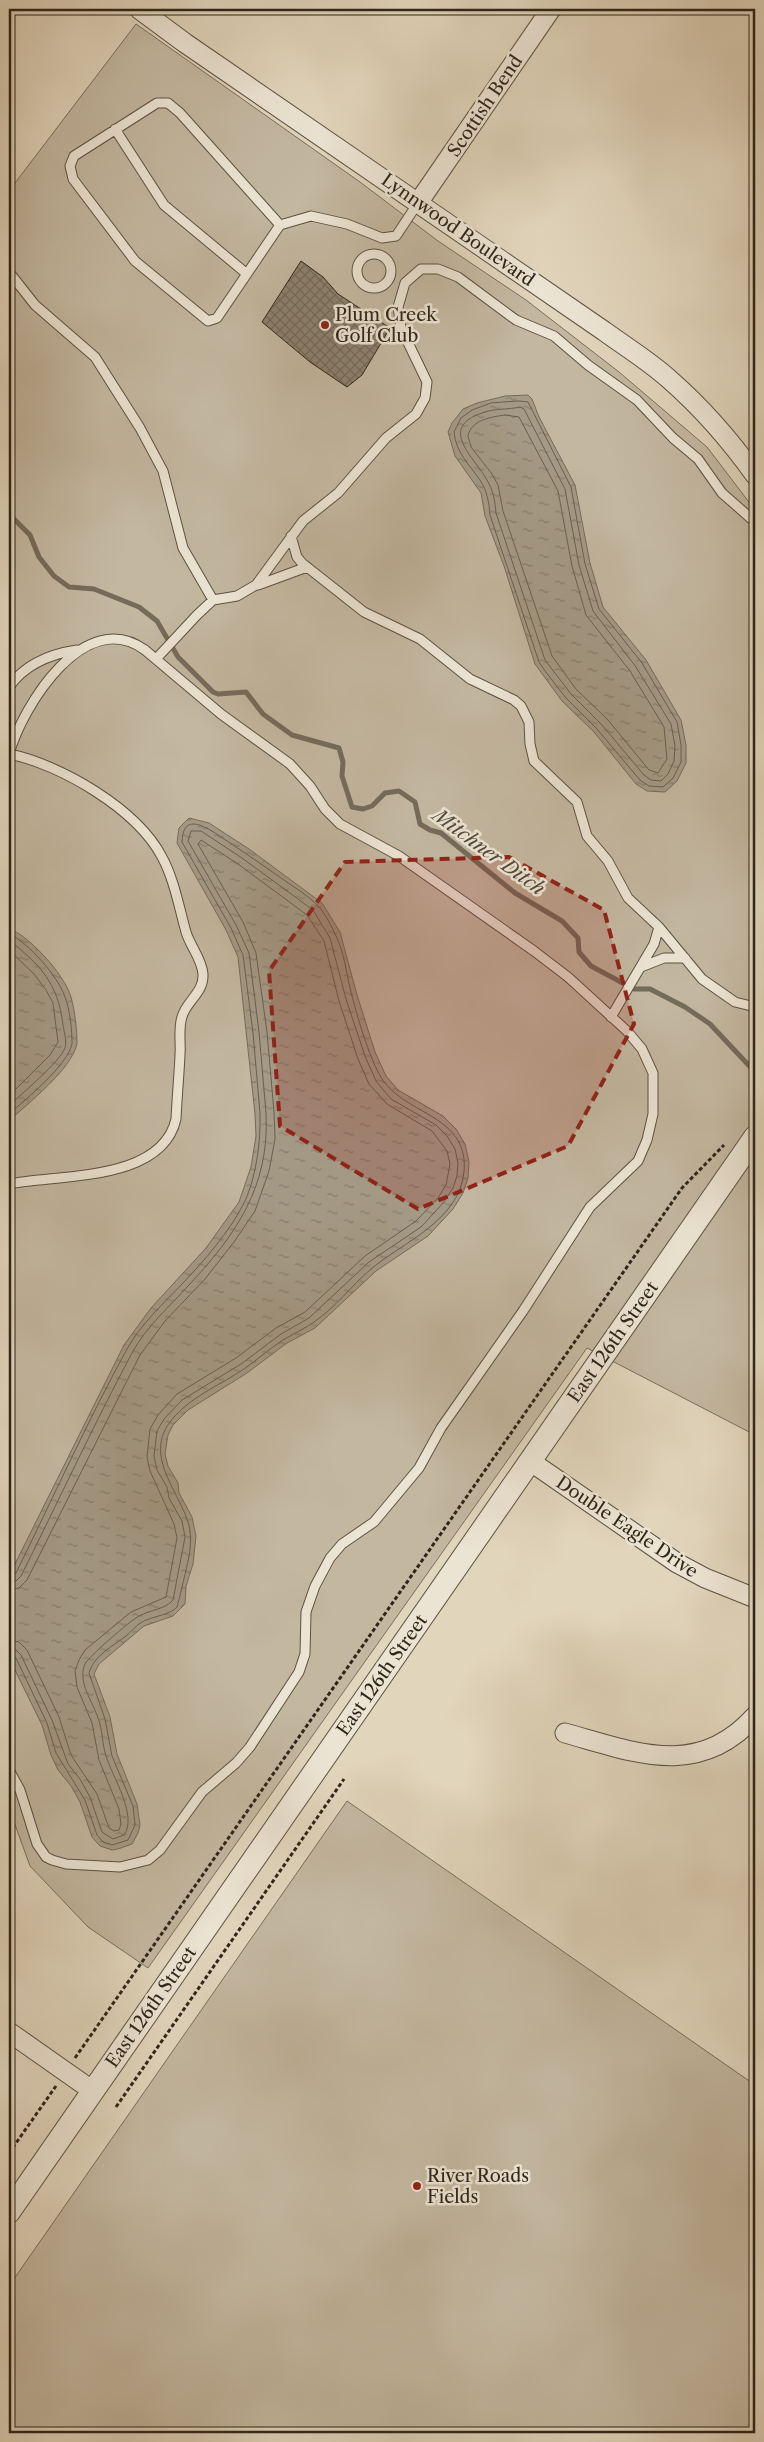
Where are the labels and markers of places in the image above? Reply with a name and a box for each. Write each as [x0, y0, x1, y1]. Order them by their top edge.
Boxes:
place label: Plum Creek Golf Club [335, 304, 438, 347]
marker: Plum Creek Golf Club [319, 319, 331, 331]
place label: River Roads Fields [427, 2165, 529, 2208]
marker: River Roads Fields [411, 2180, 423, 2192]

